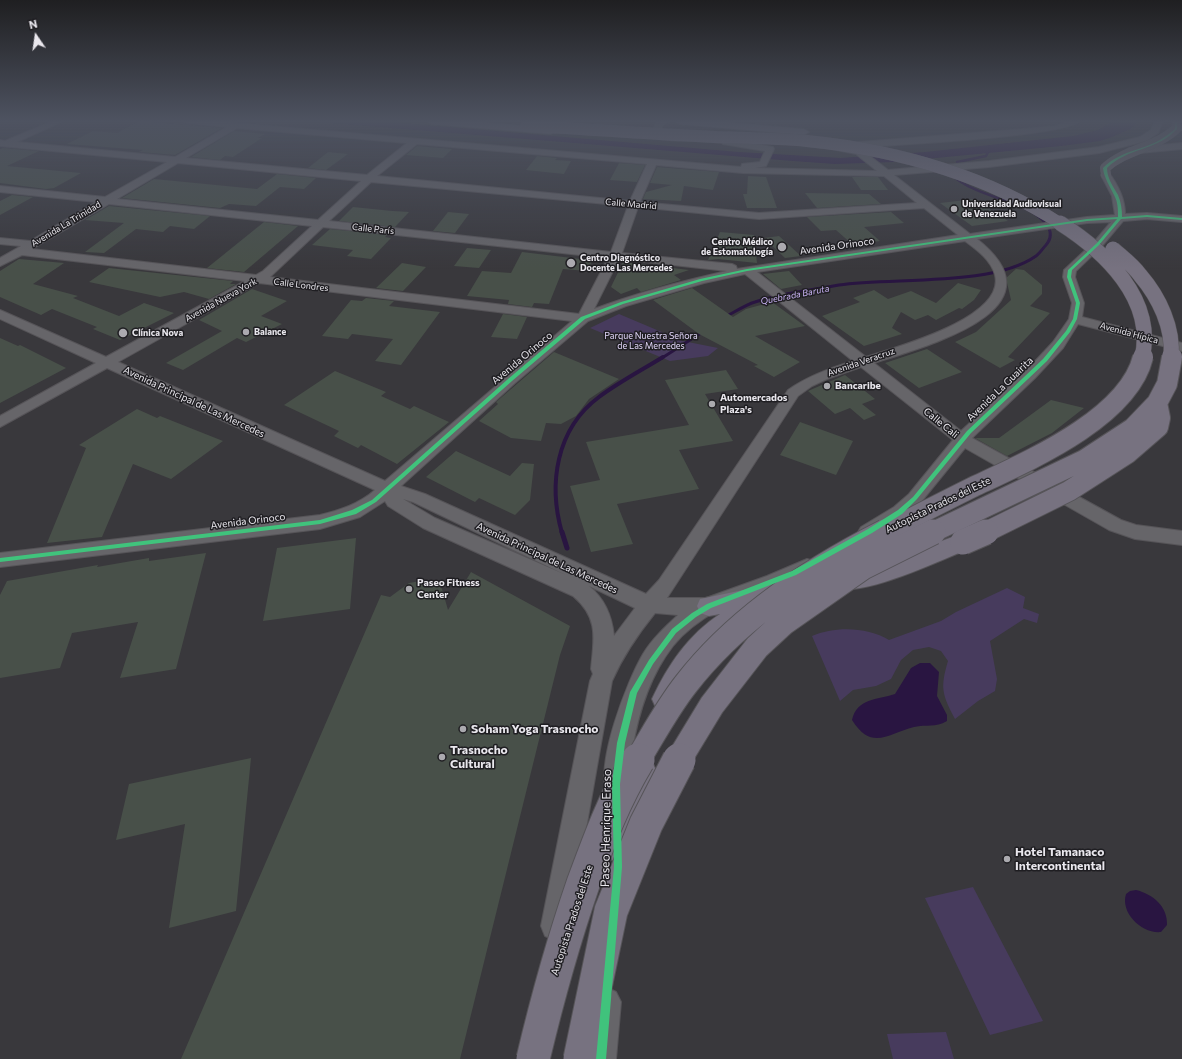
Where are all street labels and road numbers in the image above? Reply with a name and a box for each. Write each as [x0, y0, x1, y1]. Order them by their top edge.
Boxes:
street label: Calle Madrid [605, 196, 657, 212]
street label: Avenida La Trinidad [29, 199, 103, 249]
street label: Calle París [351, 221, 395, 237]
street label: Avenida Orinoco [799, 235, 875, 257]
street label: Avenida Nueva York [183, 276, 259, 324]
street label: Calle Londres [273, 276, 329, 294]
street label: Avenida Hípica [1099, 320, 1159, 346]
street label: Avenida Orinoco [489, 329, 555, 387]
street label: Avenida Veracruz [826, 345, 896, 379]
street label: Avenida La Guairita [964, 354, 1036, 424]
street label: Avenida Principal de Las Mercedes [121, 364, 267, 440]
street label: Calle Cali [921, 405, 961, 441]
street label: Autopista Prados del Este [884, 474, 992, 536]
street label: Avenida Orinoco [210, 510, 286, 532]
street label: Avenida Principal de Las Mercedes [474, 520, 620, 596]
street label: Paseo Henrique Eraso [598, 769, 614, 887]
street label: Autopista Prados del Este [548, 863, 596, 977]

